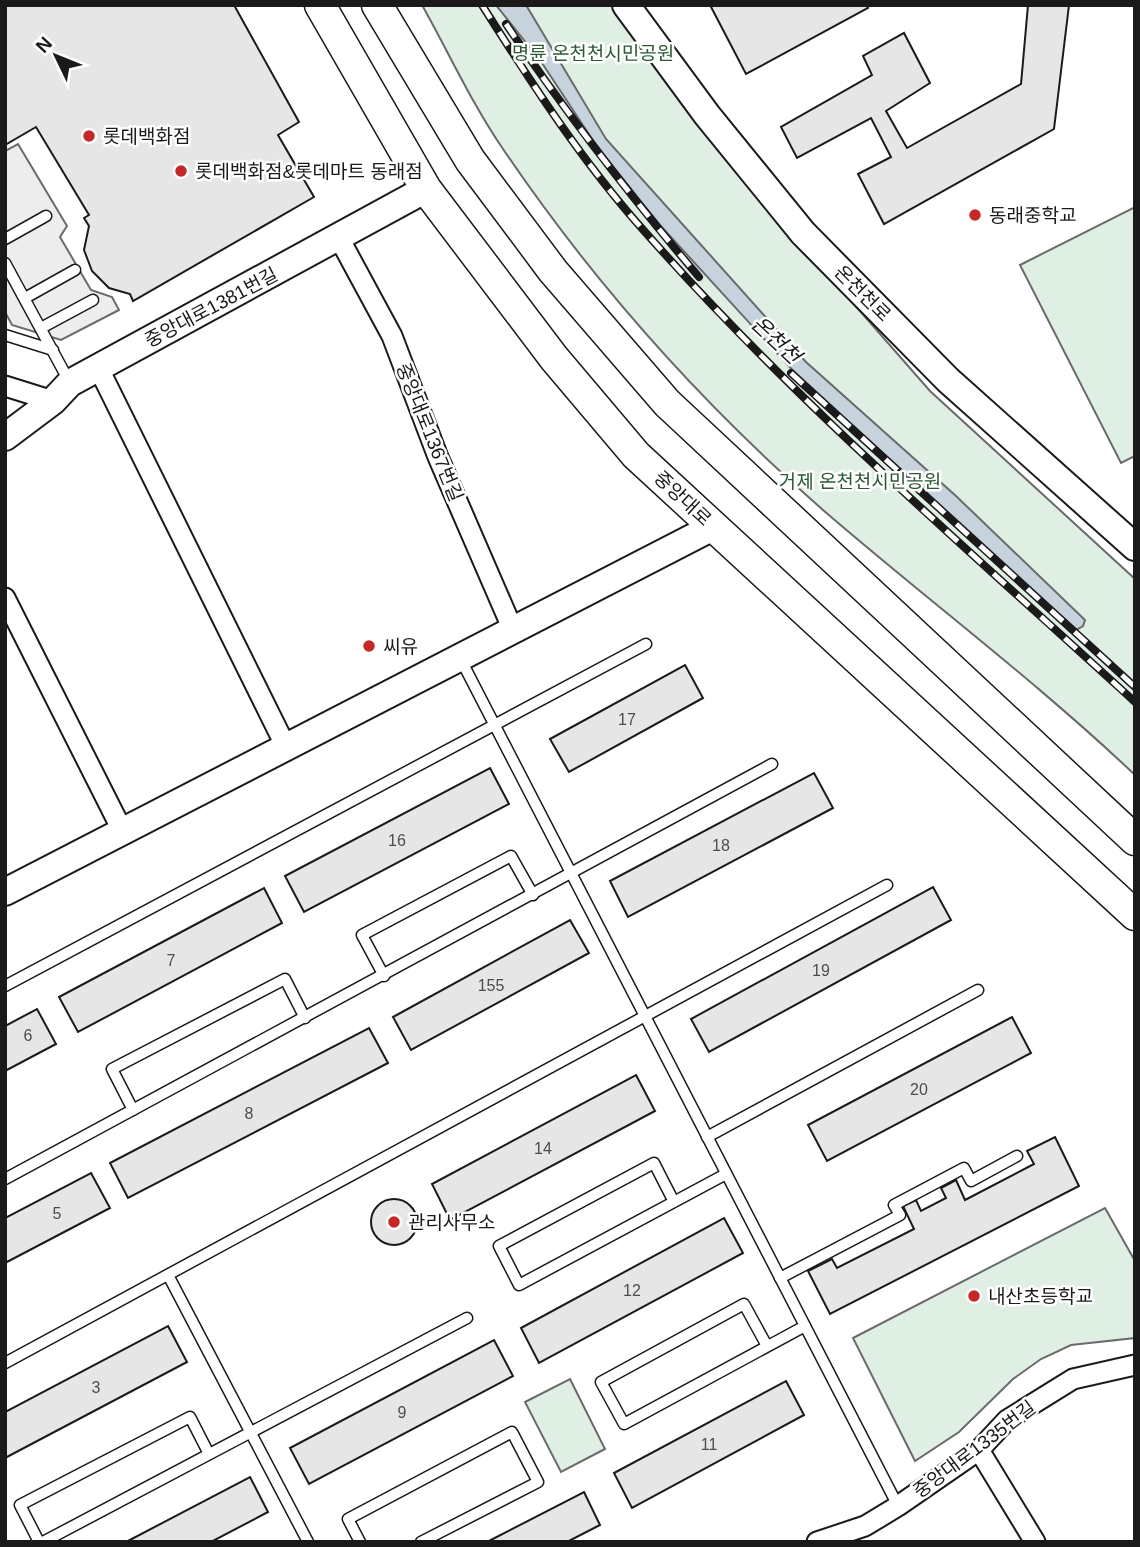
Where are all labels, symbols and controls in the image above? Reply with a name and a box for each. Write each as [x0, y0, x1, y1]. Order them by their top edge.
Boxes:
north arrow [21, 21, 91, 91]
text: N [32, 33, 56, 57]
park label: 명륜 온천천시민공원 [512, 43, 674, 64]
place label: 롯데백화점 [103, 126, 190, 147]
marker: 롯데백화점 [81, 128, 97, 144]
place label: 롯데백화점&롯데마트 동래점 [195, 161, 423, 182]
marker: 롯데백화점&롯데마트 동래점 [173, 163, 189, 179]
place label: 동래중학교 [989, 205, 1076, 226]
marker: 동래중학교 [967, 207, 983, 223]
street label: 온천천로 [831, 261, 895, 325]
street label: 중앙대로1381번길 [141, 264, 281, 351]
water label: 온천천 [747, 311, 807, 370]
street label: 중앙대로1367번길 [392, 360, 467, 504]
street label: 중앙대로 [650, 467, 715, 530]
park label: 거제 온천천시민공원 [779, 471, 941, 492]
place label: 씨유 [383, 636, 418, 657]
marker: 씨유 [361, 638, 377, 654]
house number: 17 [618, 711, 636, 728]
house number: 16 [388, 832, 406, 849]
house number: 18 [712, 837, 730, 854]
house number: 7 [167, 952, 176, 969]
house number: 19 [812, 962, 830, 979]
house number: 155 [478, 977, 504, 994]
house number: 6 [24, 1027, 33, 1044]
house number: 20 [910, 1081, 928, 1098]
house number: 8 [245, 1105, 254, 1122]
house number: 14 [534, 1140, 552, 1157]
house number: 5 [53, 1205, 62, 1222]
place label: 관리사무소 [408, 1212, 495, 1233]
marker: 관리사무소 [386, 1214, 402, 1230]
house number: 12 [623, 1282, 641, 1299]
place label: 내산초등학교 [988, 1286, 1093, 1307]
marker: 내산초등학교 [966, 1288, 982, 1304]
house number: 3 [92, 1379, 101, 1396]
street label: 중앙대로1335번길 [909, 1397, 1039, 1502]
house number: 9 [398, 1404, 407, 1421]
house number: 11 [701, 1436, 717, 1453]

